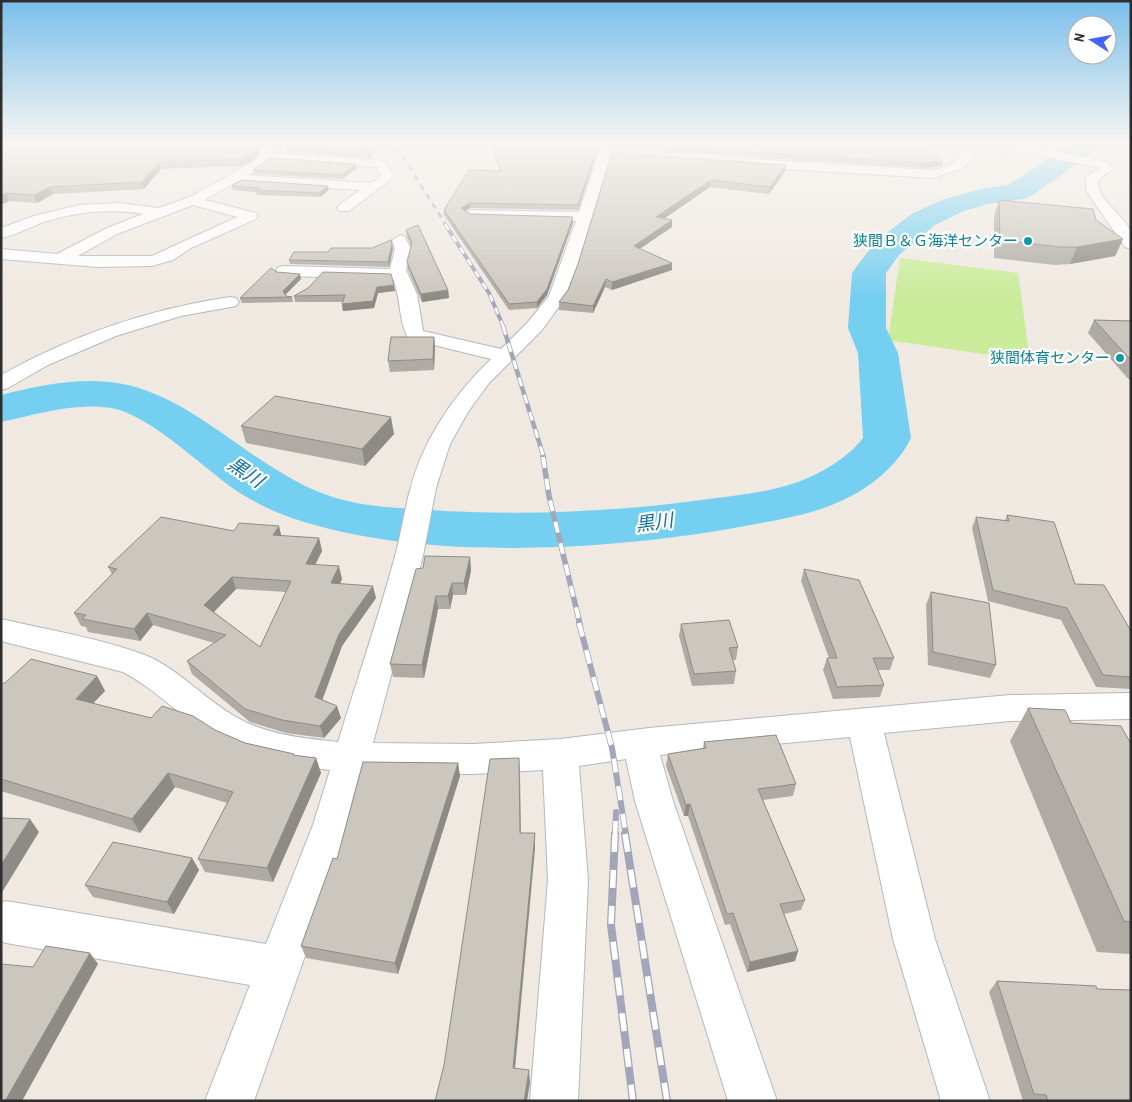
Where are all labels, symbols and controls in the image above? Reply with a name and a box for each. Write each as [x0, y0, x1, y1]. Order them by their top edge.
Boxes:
north arrow [1067, 15, 1117, 65]
text: N [1070, 32, 1089, 43]
place label: 狭間Ｂ＆Ｇ海洋センター [853, 230, 1018, 251]
marker: 狭間Ｂ＆Ｇ海洋センター [1022, 235, 1034, 247]
place label: 狭間体育センター [990, 347, 1110, 368]
marker: 狭間体育センター [1114, 352, 1126, 364]
water label: 黒川 [223, 451, 271, 495]
water label: 黒川 [633, 506, 677, 538]

